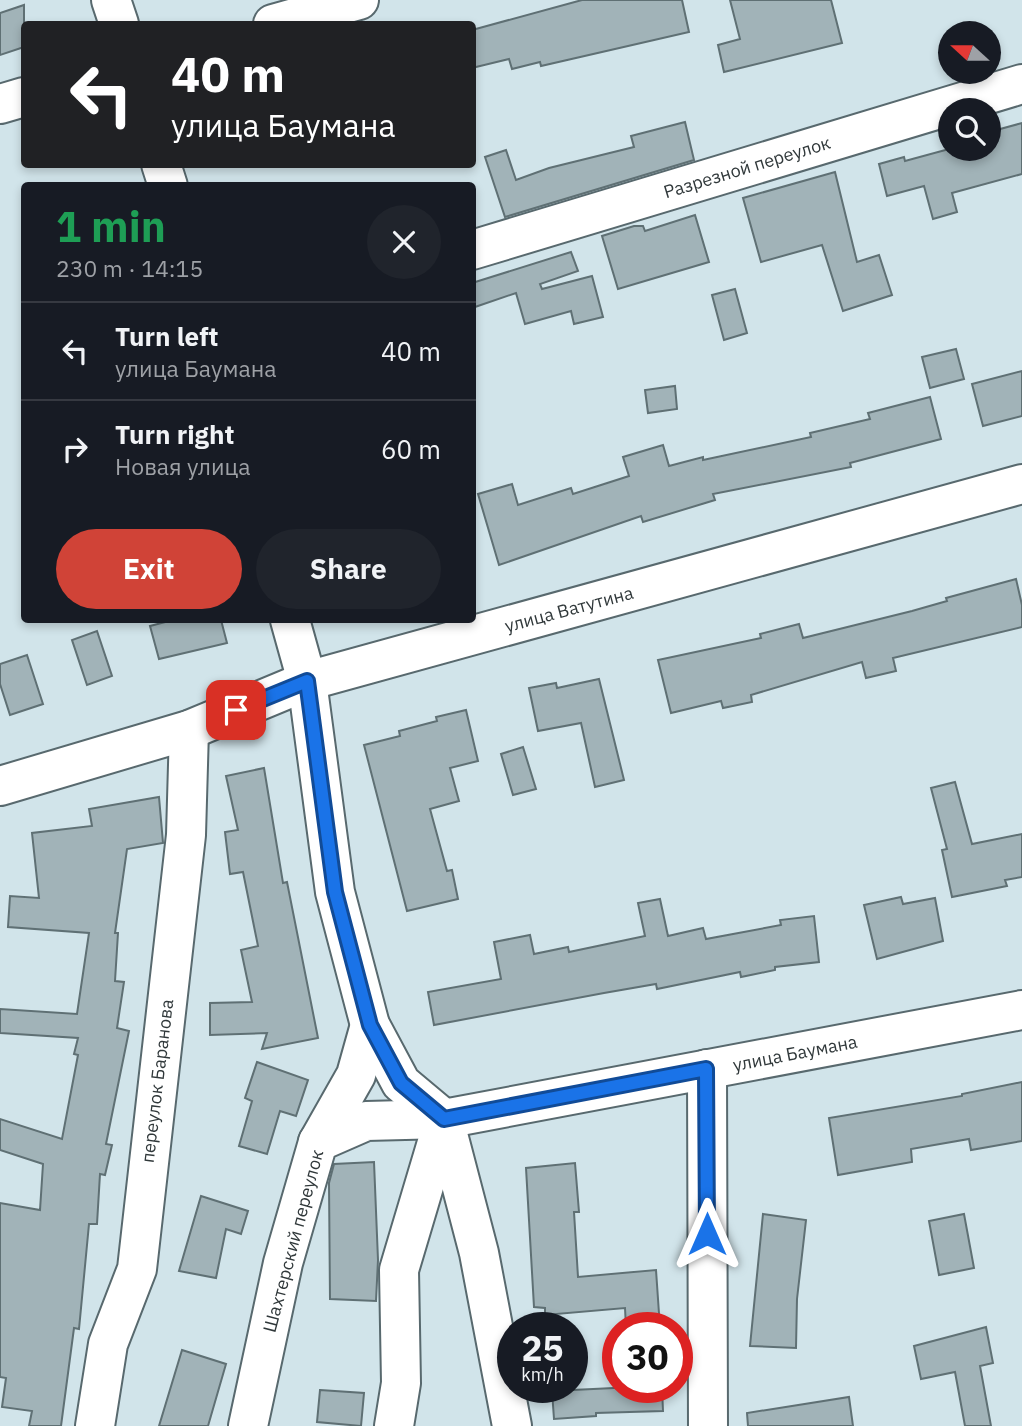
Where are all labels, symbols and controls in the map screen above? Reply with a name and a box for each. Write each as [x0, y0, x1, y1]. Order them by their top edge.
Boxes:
north arrow [938, 21, 1001, 84]
map controls [938, 21, 1001, 161]
text: 40 m [171, 42, 285, 105]
icon: left [56, 49, 147, 140]
button: search [938, 98, 1001, 161]
text: улица Баумана [171, 104, 396, 146]
street label: Разрезной переулок [661, 131, 833, 203]
text: 1 min [56, 199, 166, 254]
button: close [367, 205, 441, 279]
text: 230 m · 14:15 [56, 253, 203, 283]
text: Turn left [115, 319, 218, 353]
icon: left [56, 332, 94, 370]
text: 40 m [381, 334, 441, 368]
text: улица Баумана [115, 353, 277, 383]
text: Turn right [115, 417, 234, 451]
icon: right [56, 430, 94, 468]
text: 60 m [381, 432, 441, 466]
text: Новая улица [115, 451, 251, 481]
button: Exit [56, 529, 242, 609]
button: Share [256, 529, 441, 609]
street label: улица Ватутина [502, 581, 636, 637]
pin [206, 680, 266, 740]
icon: arrive [217, 691, 255, 729]
street label: переулок Баранова [136, 997, 179, 1164]
street label: улица Баумана [731, 1030, 860, 1076]
street label: Шахтерский переулок [258, 1147, 328, 1335]
position arrow [670, 1197, 744, 1271]
speed limit sign: 30 [602, 1312, 693, 1403]
text: 25 [521, 1325, 564, 1371]
text: km/h [521, 1363, 564, 1386]

